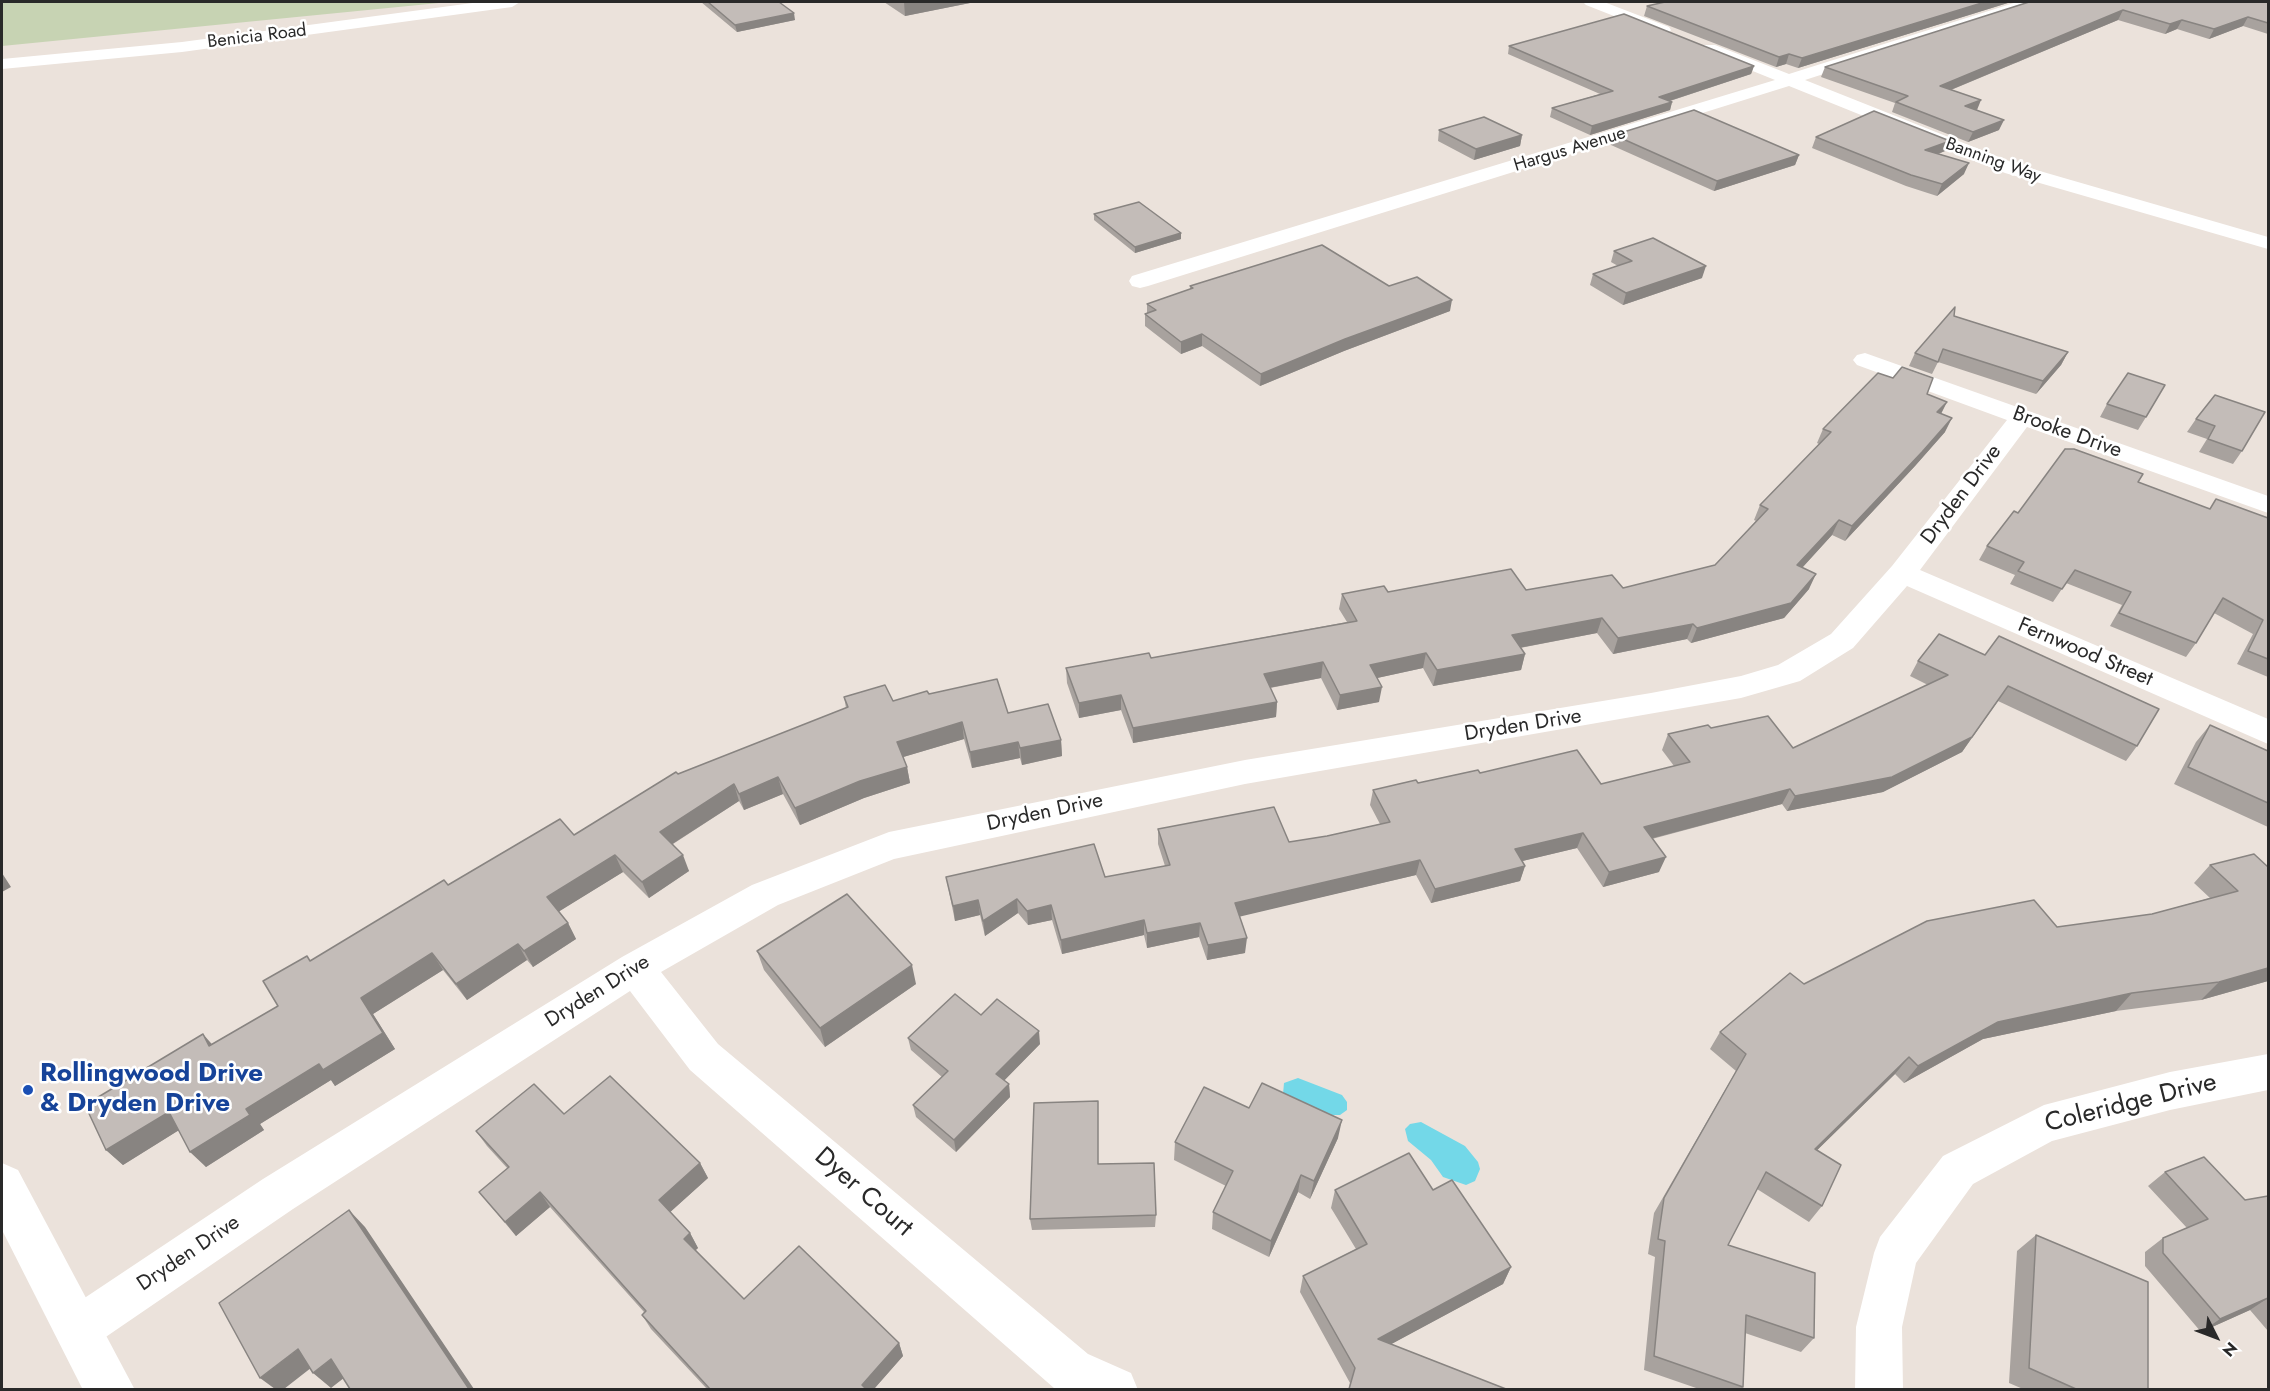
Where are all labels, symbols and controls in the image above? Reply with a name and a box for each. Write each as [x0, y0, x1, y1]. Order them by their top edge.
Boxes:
street label: Benicia Road [206, 20, 308, 54]
street label: Hargus Avenue [1511, 123, 1629, 177]
street label: Banning Way [1942, 134, 2044, 188]
street label: Brooke Drive [2009, 402, 2125, 464]
street label: Dryden Drive [1916, 440, 2008, 550]
street label: Fernwood Street [2014, 613, 2156, 693]
street label: Dryden Drive [1463, 704, 1583, 748]
street label: Dryden Drive [985, 788, 1105, 838]
street label: Dryden Drive [541, 950, 655, 1034]
place label: Rollingwood Drive & Dryden Drive [40, 1059, 263, 1120]
street label: Coleridge Drive [2042, 1068, 2220, 1140]
marker: Rollingwood Drive & Dryden Drive [21, 1083, 35, 1097]
street label: Dyer Court [807, 1142, 919, 1244]
street label: Dryden Drive [133, 1211, 245, 1297]
north arrow [2186, 1307, 2246, 1367]
text: N [2217, 1337, 2243, 1362]

